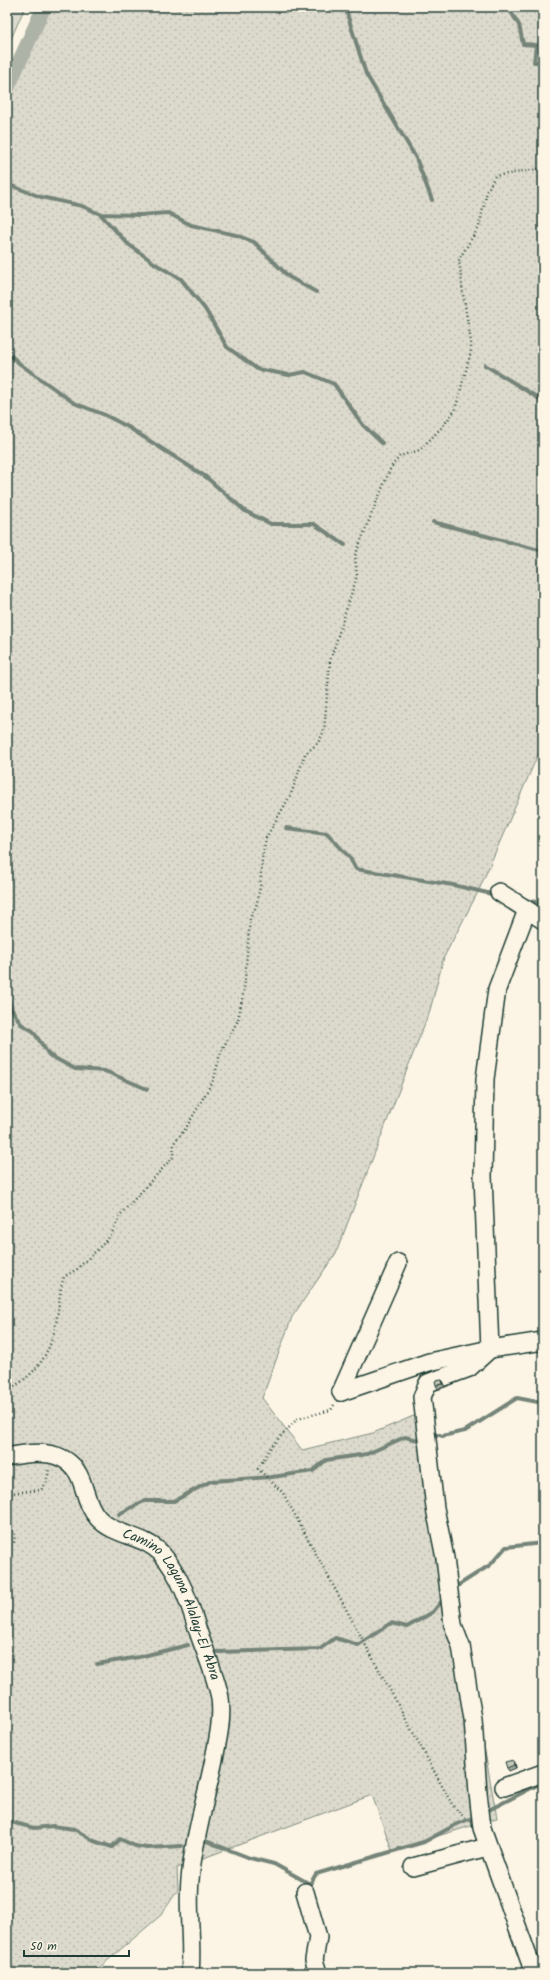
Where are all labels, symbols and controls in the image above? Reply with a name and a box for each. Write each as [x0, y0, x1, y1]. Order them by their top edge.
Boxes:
street label: Camino Laguna Alalay-El Abra [119, 1523, 226, 1683]
scale bar [24, 1932, 129, 1958]
text: 50 m [30, 1937, 57, 1956]

